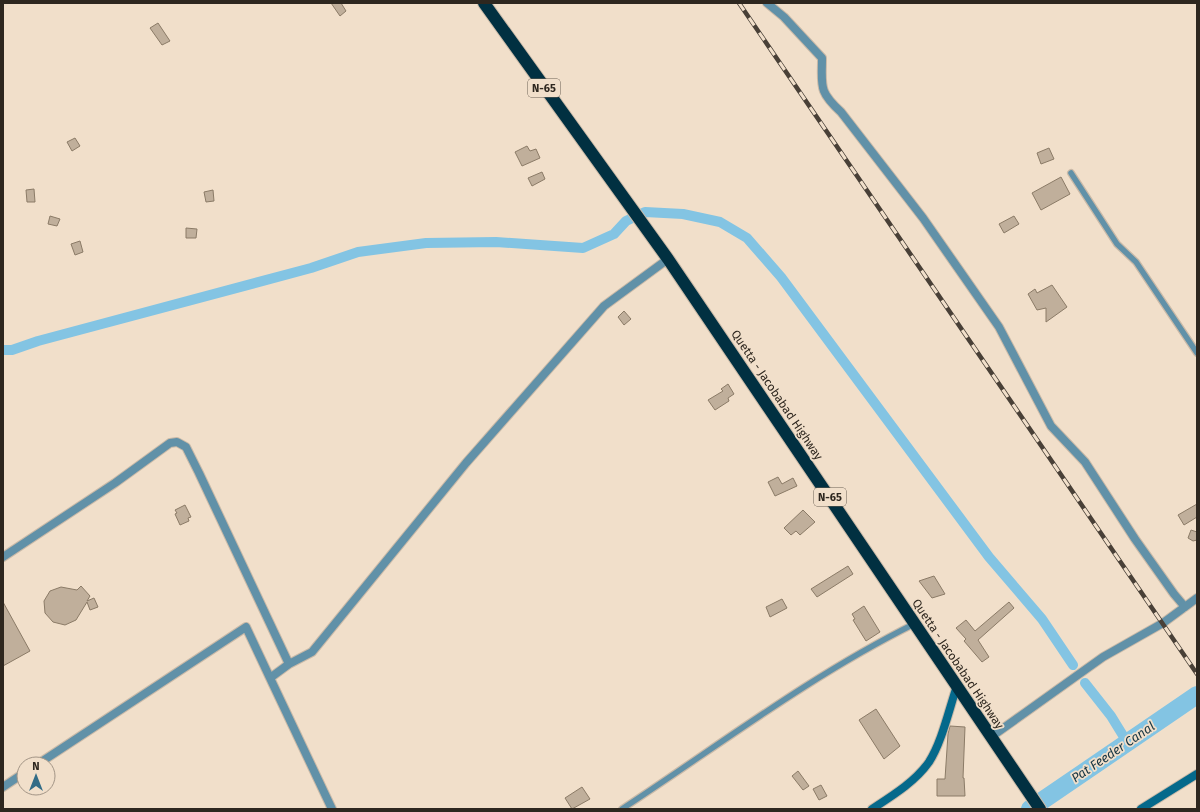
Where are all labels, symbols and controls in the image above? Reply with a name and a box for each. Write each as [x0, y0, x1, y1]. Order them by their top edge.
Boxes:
road number: N-65 [528, 79, 560, 97]
street label: Quetta - Jacobabad Highway [728, 327, 826, 463]
road number: N-65 [814, 488, 846, 506]
street label: Quetta - Jacobabad Highway [909, 596, 1007, 732]
water label: Pat Feeder Canal [1068, 718, 1158, 785]
north arrow [16, 756, 56, 796]
text: N [32, 760, 40, 773]

